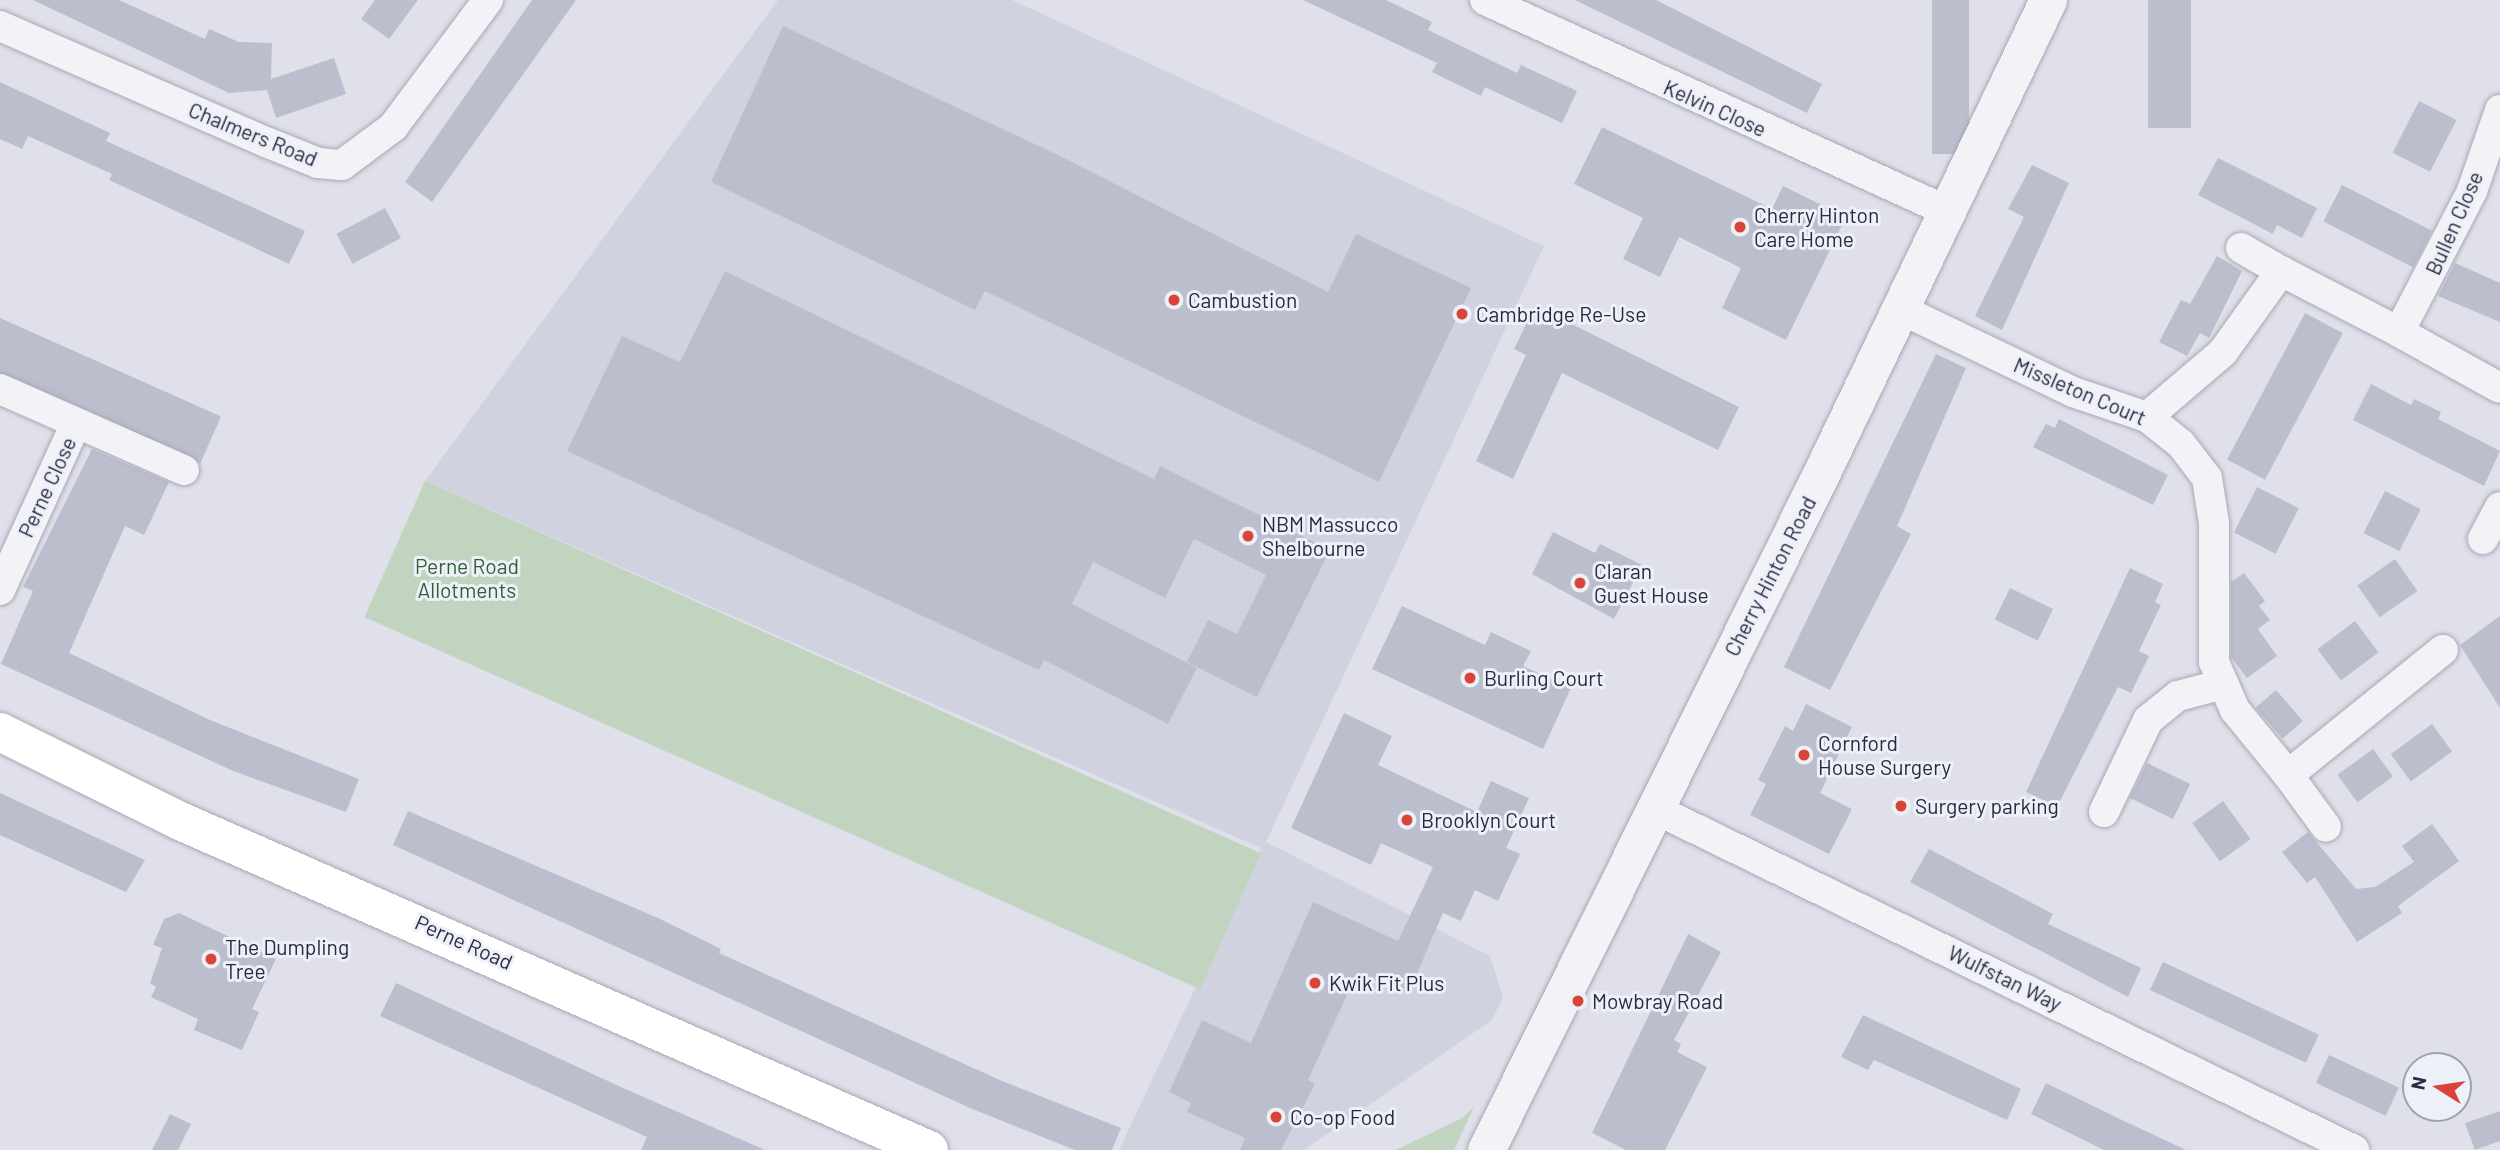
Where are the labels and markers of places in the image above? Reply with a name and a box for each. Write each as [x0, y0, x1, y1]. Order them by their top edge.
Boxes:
place label: Cherry Hinton Care Home [1754, 202, 1879, 252]
marker: Cherry Hinton Care Home [1732, 219, 1748, 235]
place label: Cambustion [1188, 287, 1297, 313]
marker: Cambustion [1166, 292, 1182, 308]
place label: Cambridge Re-Use [1476, 301, 1646, 327]
marker: Cambridge Re-Use [1454, 306, 1470, 322]
place label: NBM Massucco Shelbourne [1262, 511, 1398, 561]
marker: NBM Massucco Shelbourne [1240, 528, 1256, 544]
place label: Claran Guest House [1594, 558, 1709, 608]
marker: Claran Guest House [1572, 575, 1588, 591]
place label: Burling Court [1484, 665, 1604, 691]
marker: Burling Court [1462, 670, 1478, 686]
place label: Cornford House Surgery [1818, 730, 1951, 780]
marker: Cornford House Surgery [1796, 747, 1812, 763]
place label: Surgery parking [1915, 793, 2059, 819]
marker: Surgery parking [1893, 798, 1909, 814]
place label: Brooklyn Court [1421, 807, 1556, 833]
marker: Brooklyn Court [1399, 812, 1415, 828]
place label: The Dumpling Tree [225, 934, 349, 984]
marker: The Dumpling Tree [203, 951, 219, 967]
place label: Kwik Fit Plus [1329, 970, 1444, 996]
marker: Kwik Fit Plus [1307, 975, 1323, 991]
place label: Mowbray Road [1592, 988, 1723, 1014]
marker: Mowbray Road [1570, 993, 1586, 1009]
place label: Co-op Food [1290, 1104, 1395, 1130]
marker: Co-op Food [1268, 1109, 1284, 1125]

